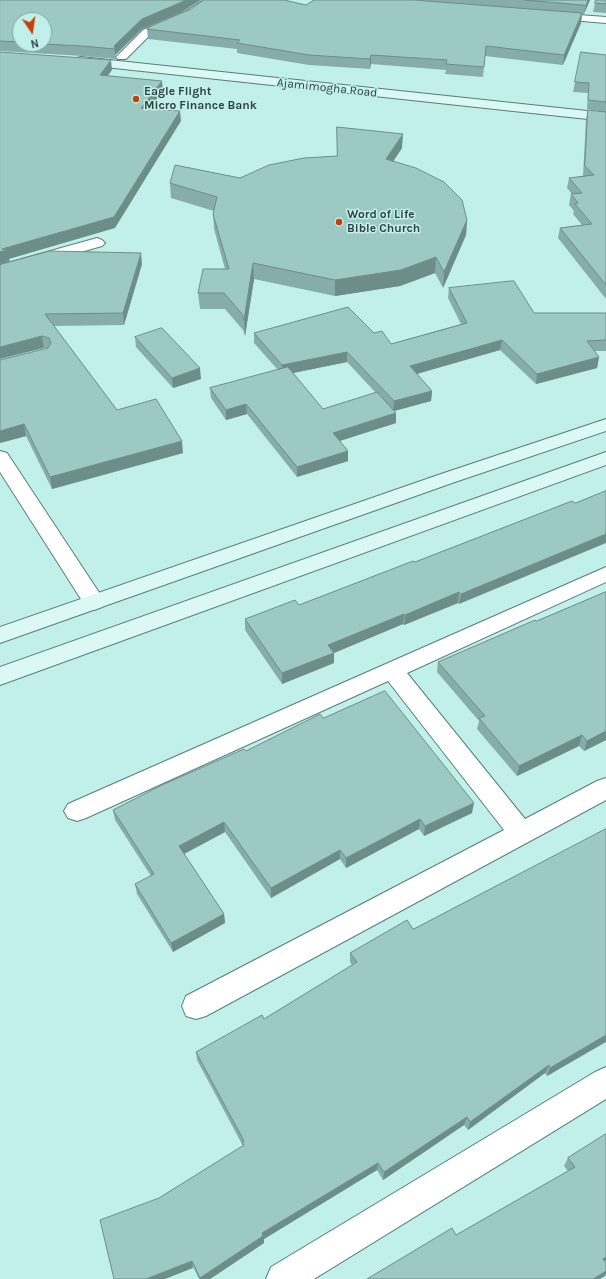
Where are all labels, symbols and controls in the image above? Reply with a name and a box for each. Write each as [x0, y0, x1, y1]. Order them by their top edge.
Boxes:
north arrow [12, 12, 52, 52]
text: N [29, 36, 40, 50]
street label: Ajamimogha Road [276, 76, 378, 100]
place label: Eagle Flight Micro Finance Bank [144, 85, 257, 113]
marker: Eagle Flight Micro Finance Bank [131, 94, 141, 104]
place label: Word of Life Bible Church [347, 208, 420, 236]
marker: Word of Life Bible Church [334, 217, 344, 227]

